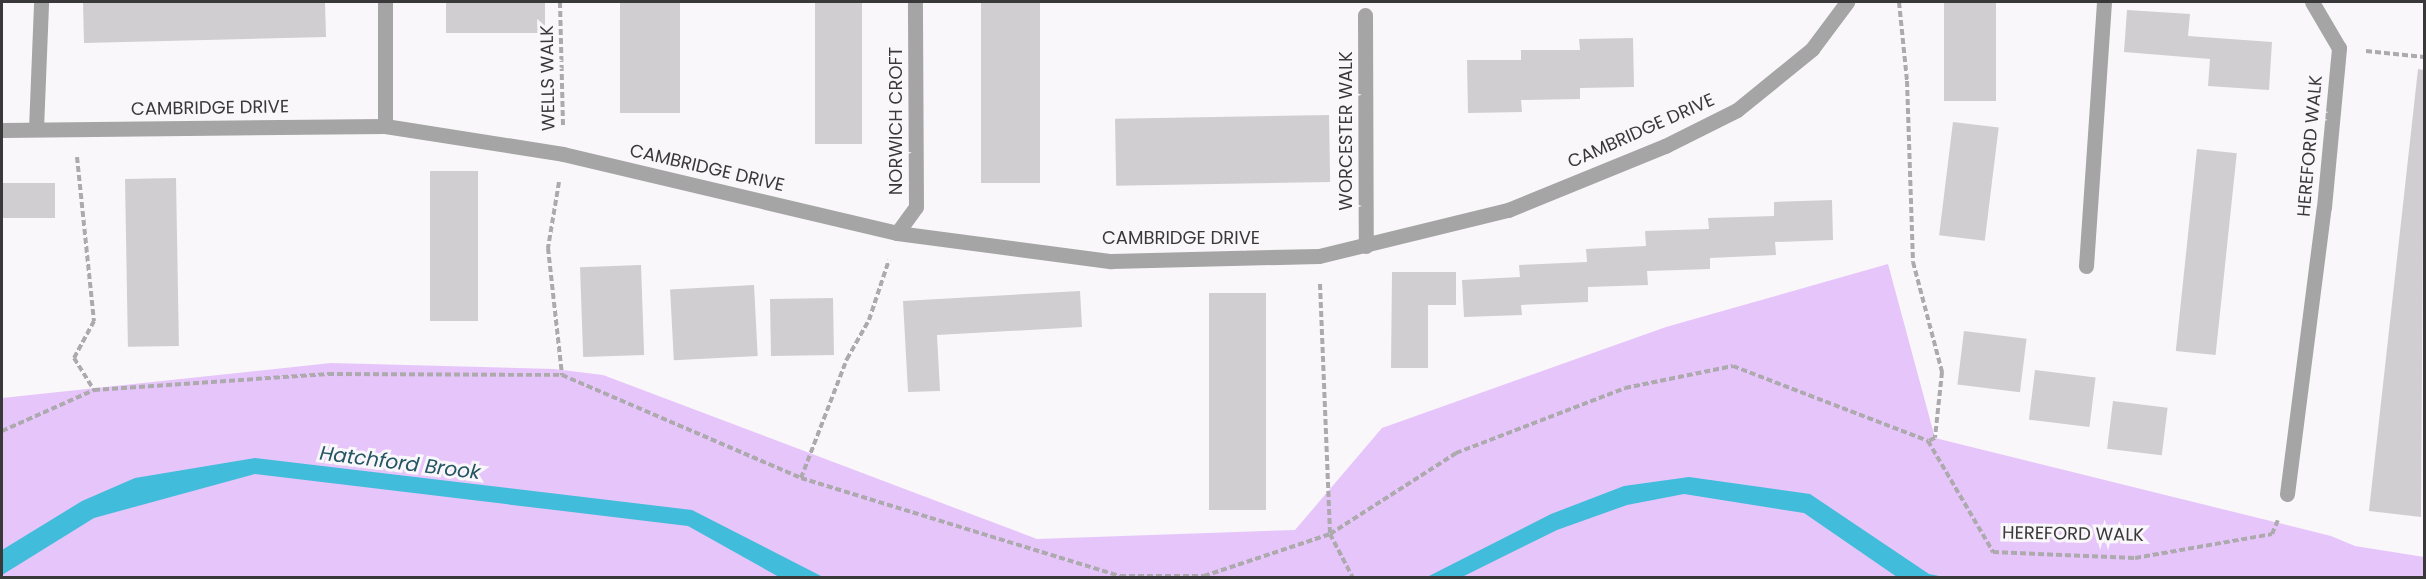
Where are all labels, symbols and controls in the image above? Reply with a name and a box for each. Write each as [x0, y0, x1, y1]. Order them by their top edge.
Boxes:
street label: WELLS WALK [536, 25, 560, 131]
street label: NORWICH CROFT [885, 47, 907, 195]
street label: WORCESTER WALK [1335, 51, 1357, 211]
street label: HEREFORD WALK [2293, 74, 2327, 218]
street label: CAMBRIDGE DRIVE [1564, 89, 1718, 173]
street label: CAMBRIDGE DRIVE [131, 96, 289, 120]
street label: CAMBRIDGE DRIVE [627, 140, 787, 196]
street label: CAMBRIDGE DRIVE [1102, 227, 1260, 249]
water label: Hatchford Brook [318, 441, 482, 485]
street label: HEREFORD WALK [2002, 522, 2144, 546]

